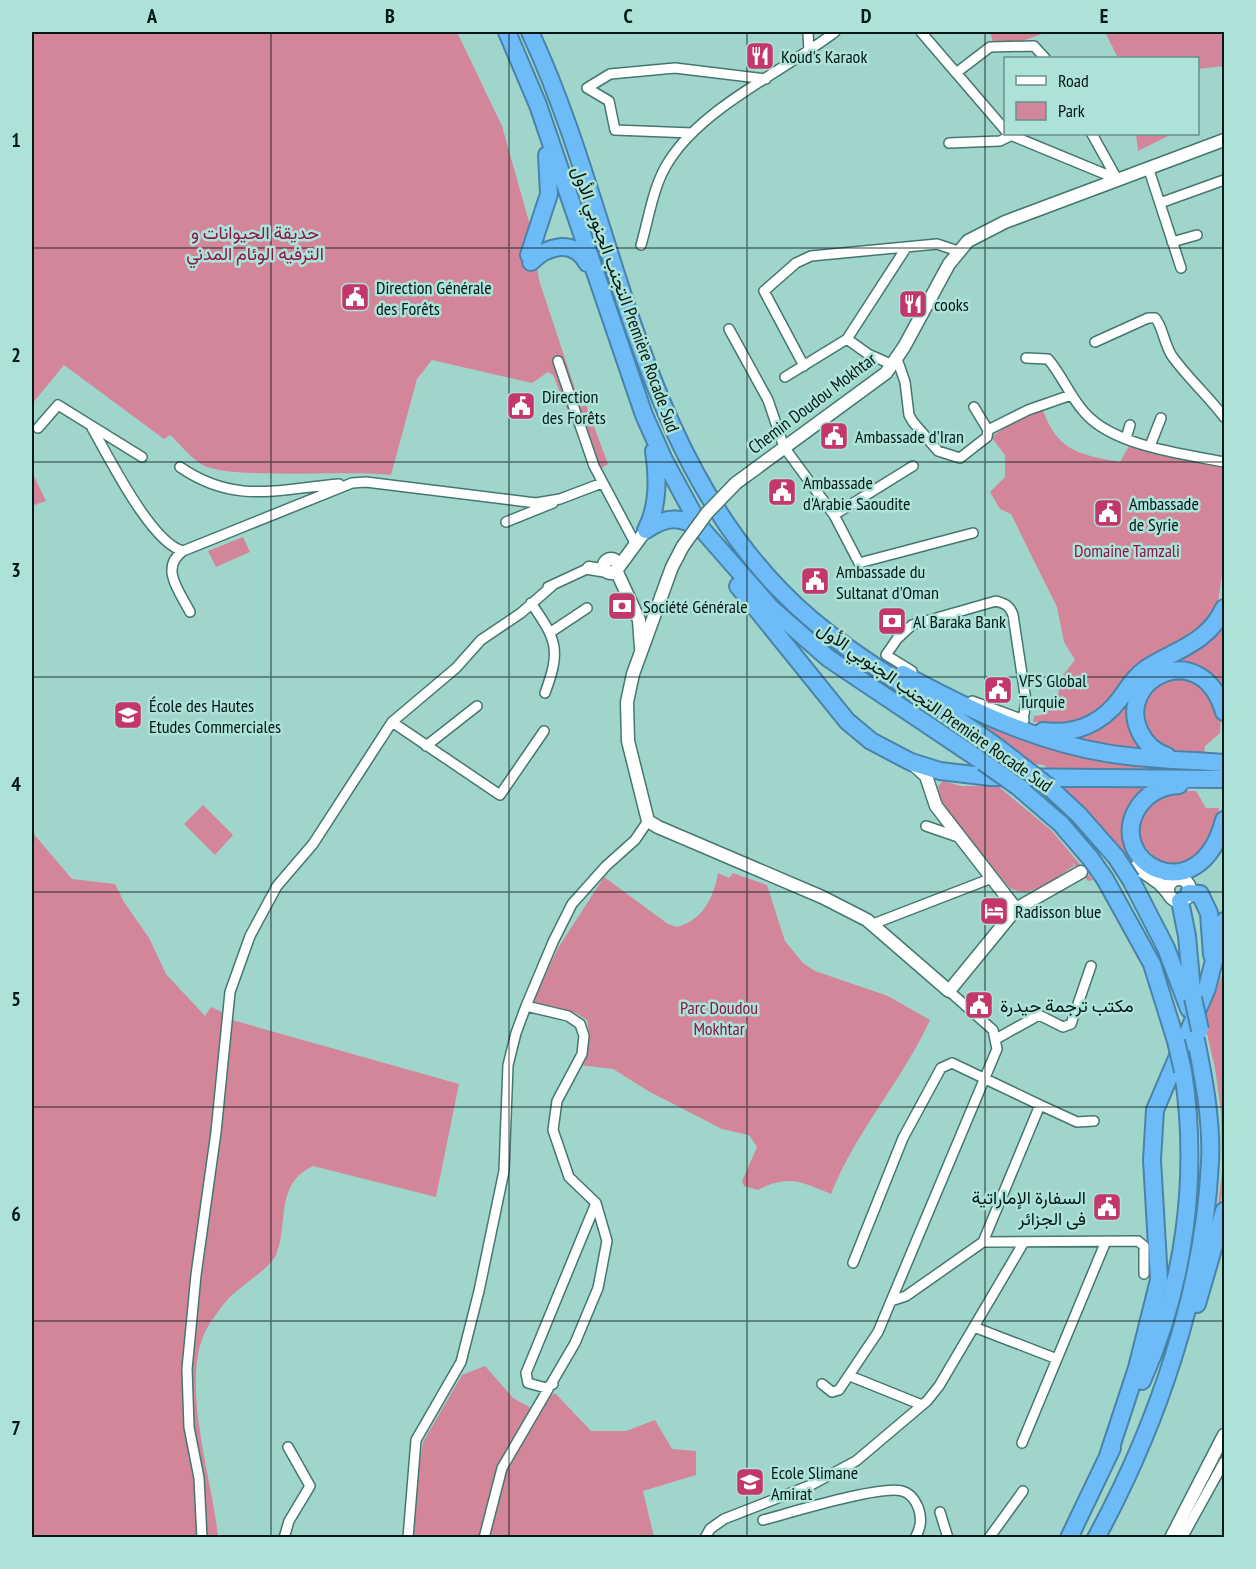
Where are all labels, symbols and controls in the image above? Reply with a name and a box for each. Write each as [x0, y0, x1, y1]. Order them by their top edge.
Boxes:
text: A [146, 3, 158, 29]
text: B [385, 3, 395, 29]
text: C [623, 3, 633, 29]
text: D [861, 3, 872, 29]
text: E [1100, 3, 1108, 29]
restaurant icon: Koud's Karaok [744, 40, 776, 72]
place label: Koud's Karaok [781, 45, 867, 68]
legend [1004, 57, 1199, 135]
text: Road [1058, 69, 1089, 92]
text: Park [1058, 99, 1085, 122]
text: 1 [11, 127, 21, 153]
street label: التجنب الجنوبي الأول Première Rocade Sud [563, 163, 685, 437]
park label: حديقة الحيوانات و الترفيه الوئام المدني [186, 221, 324, 269]
place label: Direction Générale des Forêts [376, 276, 492, 320]
public building icon: Direction Générale des Forêts [339, 281, 371, 313]
restaurant icon: cooks [897, 288, 929, 320]
place label: cooks [934, 293, 969, 316]
text: 2 [11, 342, 21, 368]
street label: Chemin Doudou Mokhtar [743, 347, 881, 459]
place label: Direction des Forêts [542, 385, 606, 429]
public building icon: Direction des Forêts [505, 390, 537, 422]
public building icon: Ambassade d'Iran [818, 420, 850, 452]
place label: Ambassade d'Iran [855, 425, 964, 448]
place label: Ambassade d'Arabie Saoudite [803, 471, 910, 515]
public building icon: Ambassade d'Arabie Saoudite [766, 476, 798, 508]
place label: Ambassade de Syrie [1129, 492, 1199, 536]
public building icon: Ambassade de Syrie [1092, 497, 1124, 529]
park label: Domaine Tamzali [1074, 539, 1180, 562]
text: 3 [11, 557, 21, 583]
place label: Ambassade du Sultanat d'Oman [836, 560, 939, 604]
public building icon: Ambassade du Sultanat d'Oman [799, 565, 831, 597]
bank icon: Société Générale [606, 590, 638, 622]
place label: Société Générale [643, 595, 748, 618]
bank icon: Al Baraka Bank [876, 605, 908, 637]
place label: Al Baraka Bank [913, 610, 1006, 633]
street label: التجنب الجنوبي الأول Première Rocade Sud [811, 617, 1057, 800]
place label: VFS Global Turquie [1018, 669, 1087, 713]
public building icon: VFS Global Turquie [982, 674, 1014, 706]
place label: École des Hautes Etudes Commerciales [149, 694, 281, 738]
school or university icon: École des Hautes Etudes Commerciales [112, 699, 144, 731]
text: 4 [11, 771, 21, 797]
hotel icon: Radisson blue [978, 895, 1010, 927]
place label: Radisson blue [1015, 900, 1101, 923]
text: 5 [11, 986, 21, 1012]
public building icon: مكتب ترجمة حيدرة [963, 989, 995, 1021]
place label: مكتب ترجمة حيدرة [1000, 994, 1134, 1017]
park label: Parc Doudou Mokhtar [680, 996, 758, 1040]
place label: السفارة الإماراتية فى الجزائر [972, 1186, 1086, 1230]
public building icon: السفارة الإماراتية فى الجزائر [1091, 1191, 1123, 1223]
text: 6 [11, 1201, 21, 1227]
text: 7 [11, 1415, 21, 1441]
place label: Ecole Slimane Amirat [771, 1461, 858, 1505]
school or university icon: Ecole Slimane Amirat [734, 1466, 766, 1498]

